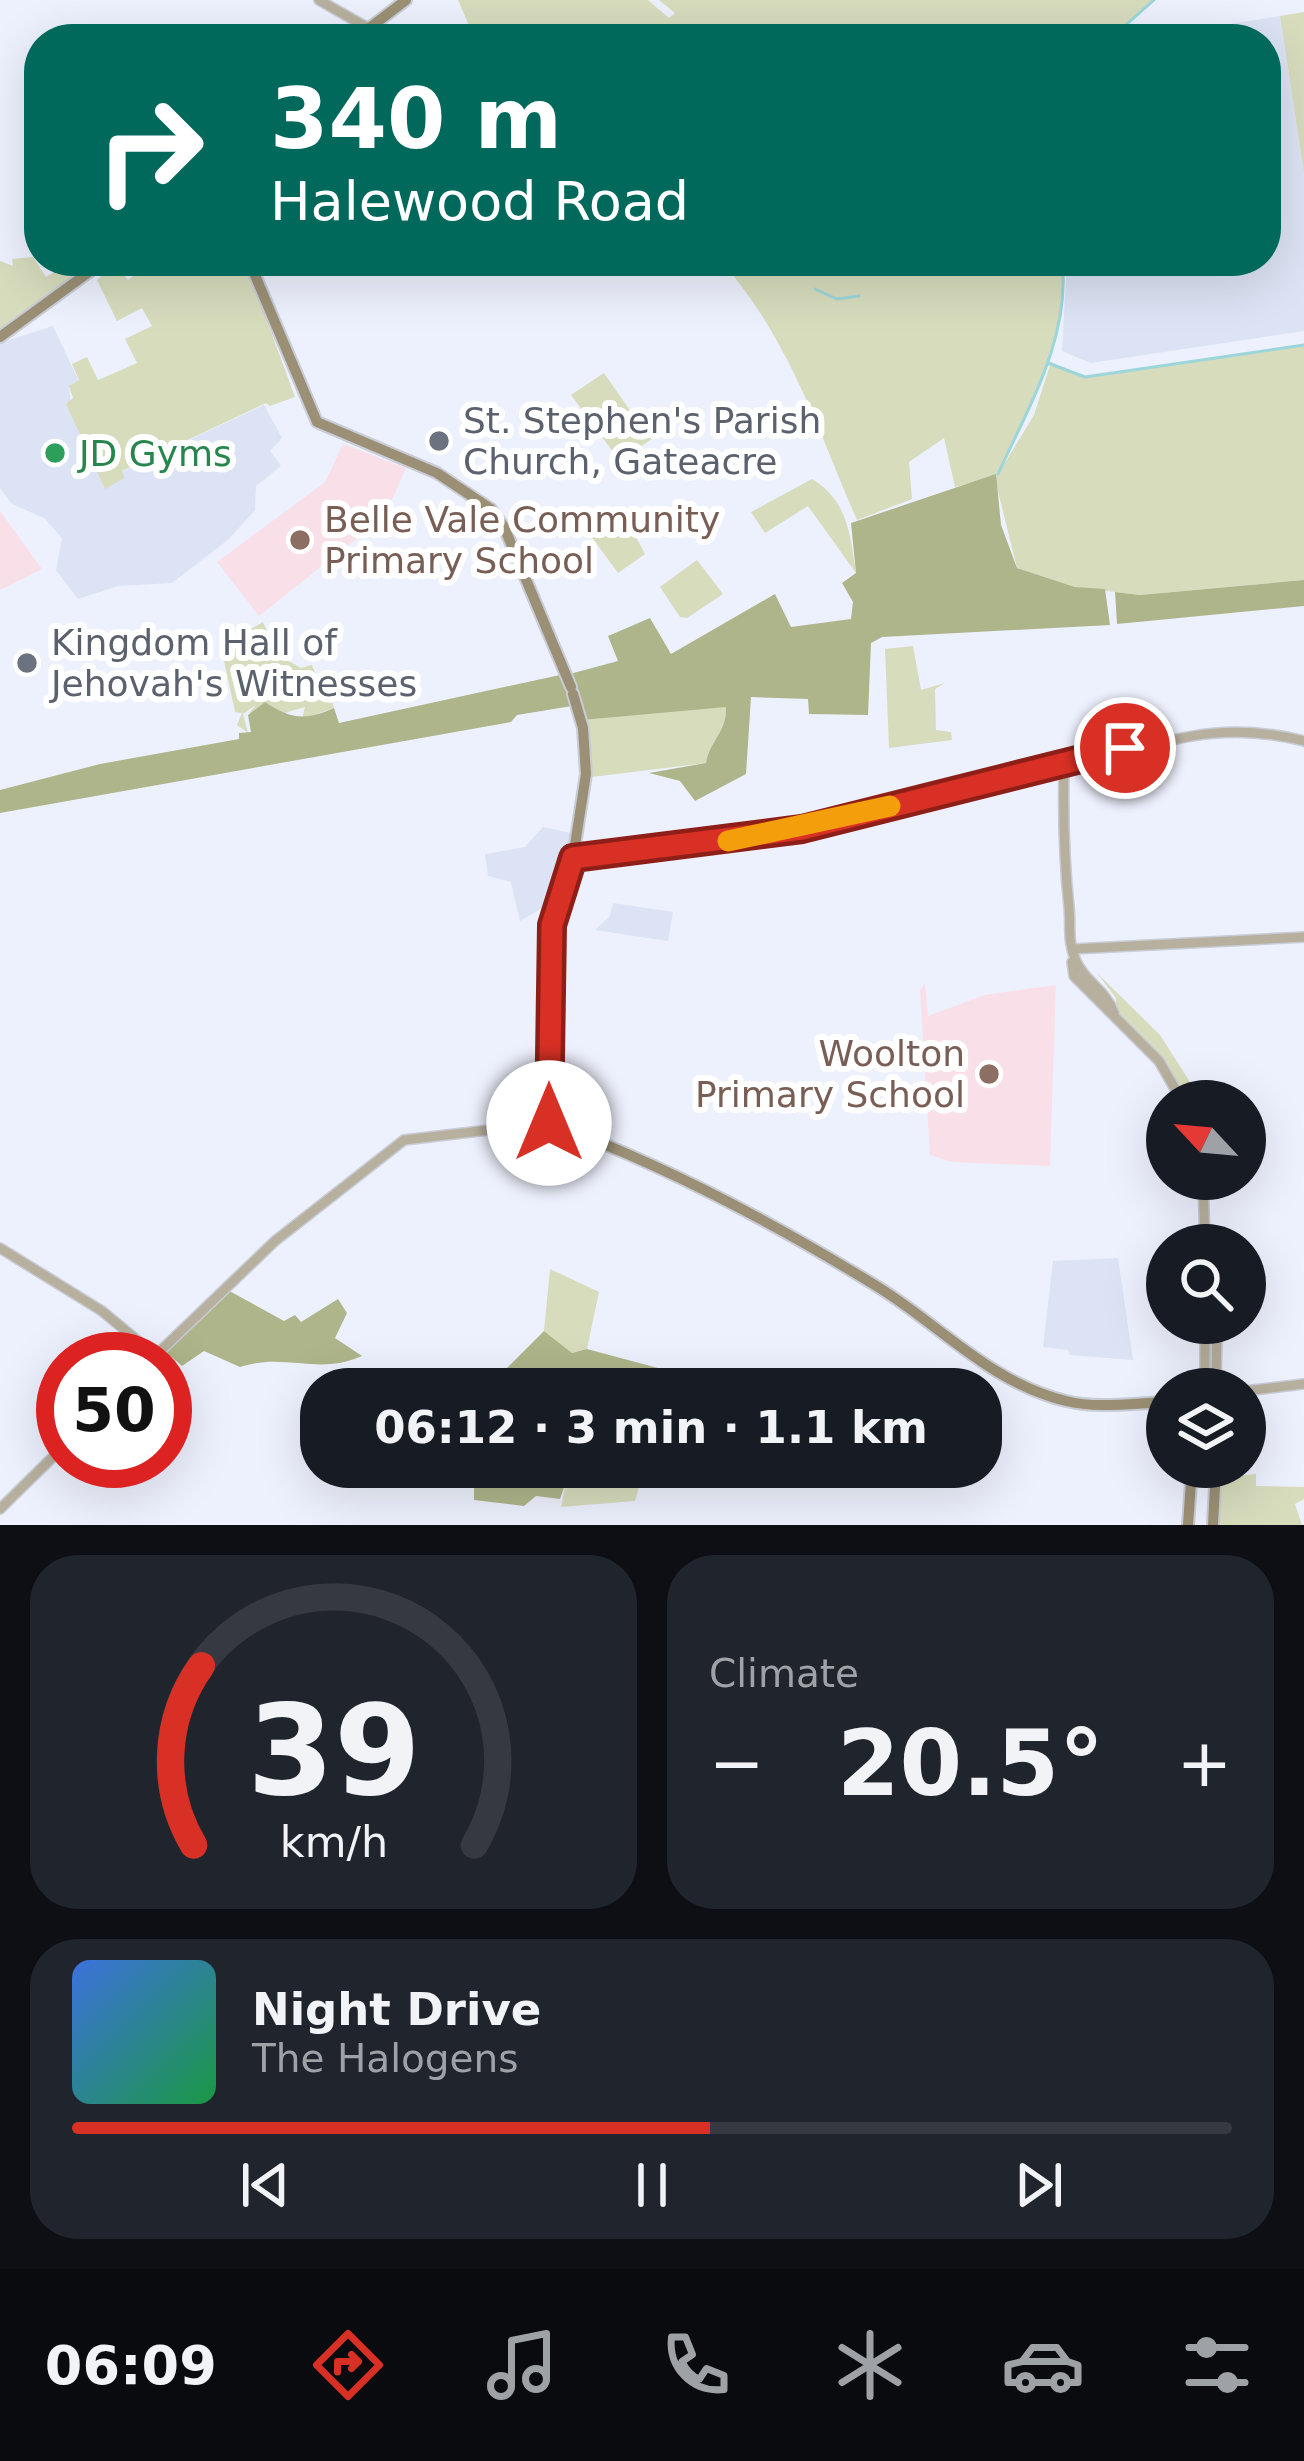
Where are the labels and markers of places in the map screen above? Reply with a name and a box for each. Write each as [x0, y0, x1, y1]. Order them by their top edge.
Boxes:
place label: St. Stephen's Parish Church, Gateacre [463, 400, 821, 482]
marker: St. Stephen's Parish Church, Gateacre [426, 428, 452, 454]
place label: JD Gyms [77, 433, 232, 474]
marker: JD Gyms [42, 440, 68, 466]
place label: Belle Vale Community Primary School [324, 499, 720, 581]
marker: Belle Vale Community Primary School [287, 527, 313, 553]
place label: Kingdom Hall of Jehovah's Witnesses [49, 622, 417, 704]
marker: Kingdom Hall of Jehovah's Witnesses [14, 650, 40, 676]
pin [1074, 697, 1176, 799]
place label: Woolton Primary School [695, 1033, 965, 1115]
marker: Woolton Primary School [976, 1061, 1002, 1087]

